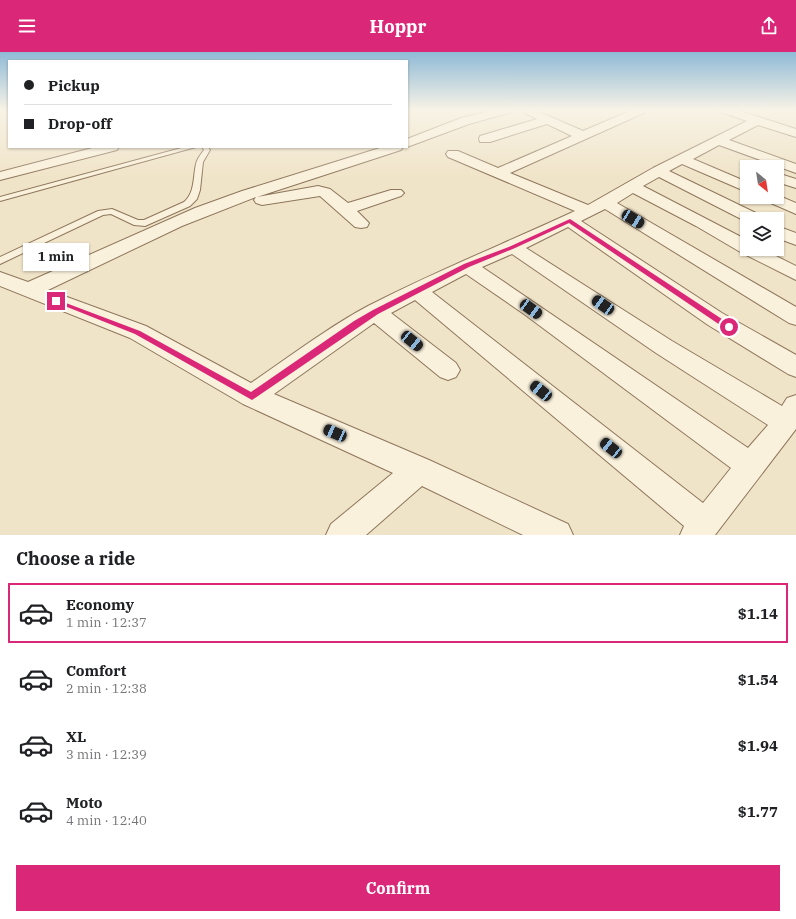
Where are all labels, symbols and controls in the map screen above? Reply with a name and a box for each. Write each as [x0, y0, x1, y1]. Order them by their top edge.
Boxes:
icon: menu [16, 15, 38, 37]
text: Hoppr [370, 15, 426, 38]
icon: share [758, 15, 780, 37]
text: Pickup [48, 76, 100, 95]
text: Drop-off [48, 114, 112, 133]
north arrow [740, 160, 784, 204]
map controls [740, 160, 784, 256]
car [620, 208, 646, 230]
button: layers [740, 212, 784, 256]
callout: 1 min [23, 243, 89, 271]
text: 1 min [38, 248, 74, 265]
route end [47, 292, 65, 310]
car [590, 293, 616, 317]
car [518, 297, 544, 321]
route start [720, 318, 738, 336]
car [399, 329, 425, 353]
car [528, 379, 554, 403]
car [322, 423, 348, 443]
car [598, 436, 624, 460]
text: Choose a ride [16, 547, 135, 570]
icon: car [18, 595, 54, 631]
text: Economy [66, 595, 134, 614]
text: $1.14 [738, 604, 778, 623]
text: 1 min · 12:37 [66, 614, 147, 631]
icon: car [18, 661, 54, 697]
text: Comfort [66, 661, 126, 680]
text: $1.54 [738, 670, 778, 689]
text: 2 min · 12:38 [66, 680, 147, 697]
icon: car [18, 727, 54, 763]
text: XL [66, 727, 86, 746]
text: $1.94 [738, 736, 778, 755]
text: 3 min · 12:39 [66, 746, 147, 763]
icon: car [18, 793, 54, 829]
text: Moto [66, 793, 103, 812]
text: $1.77 [738, 802, 778, 821]
text: 4 min · 12:40 [66, 812, 147, 829]
button: Confirm [16, 865, 780, 911]

